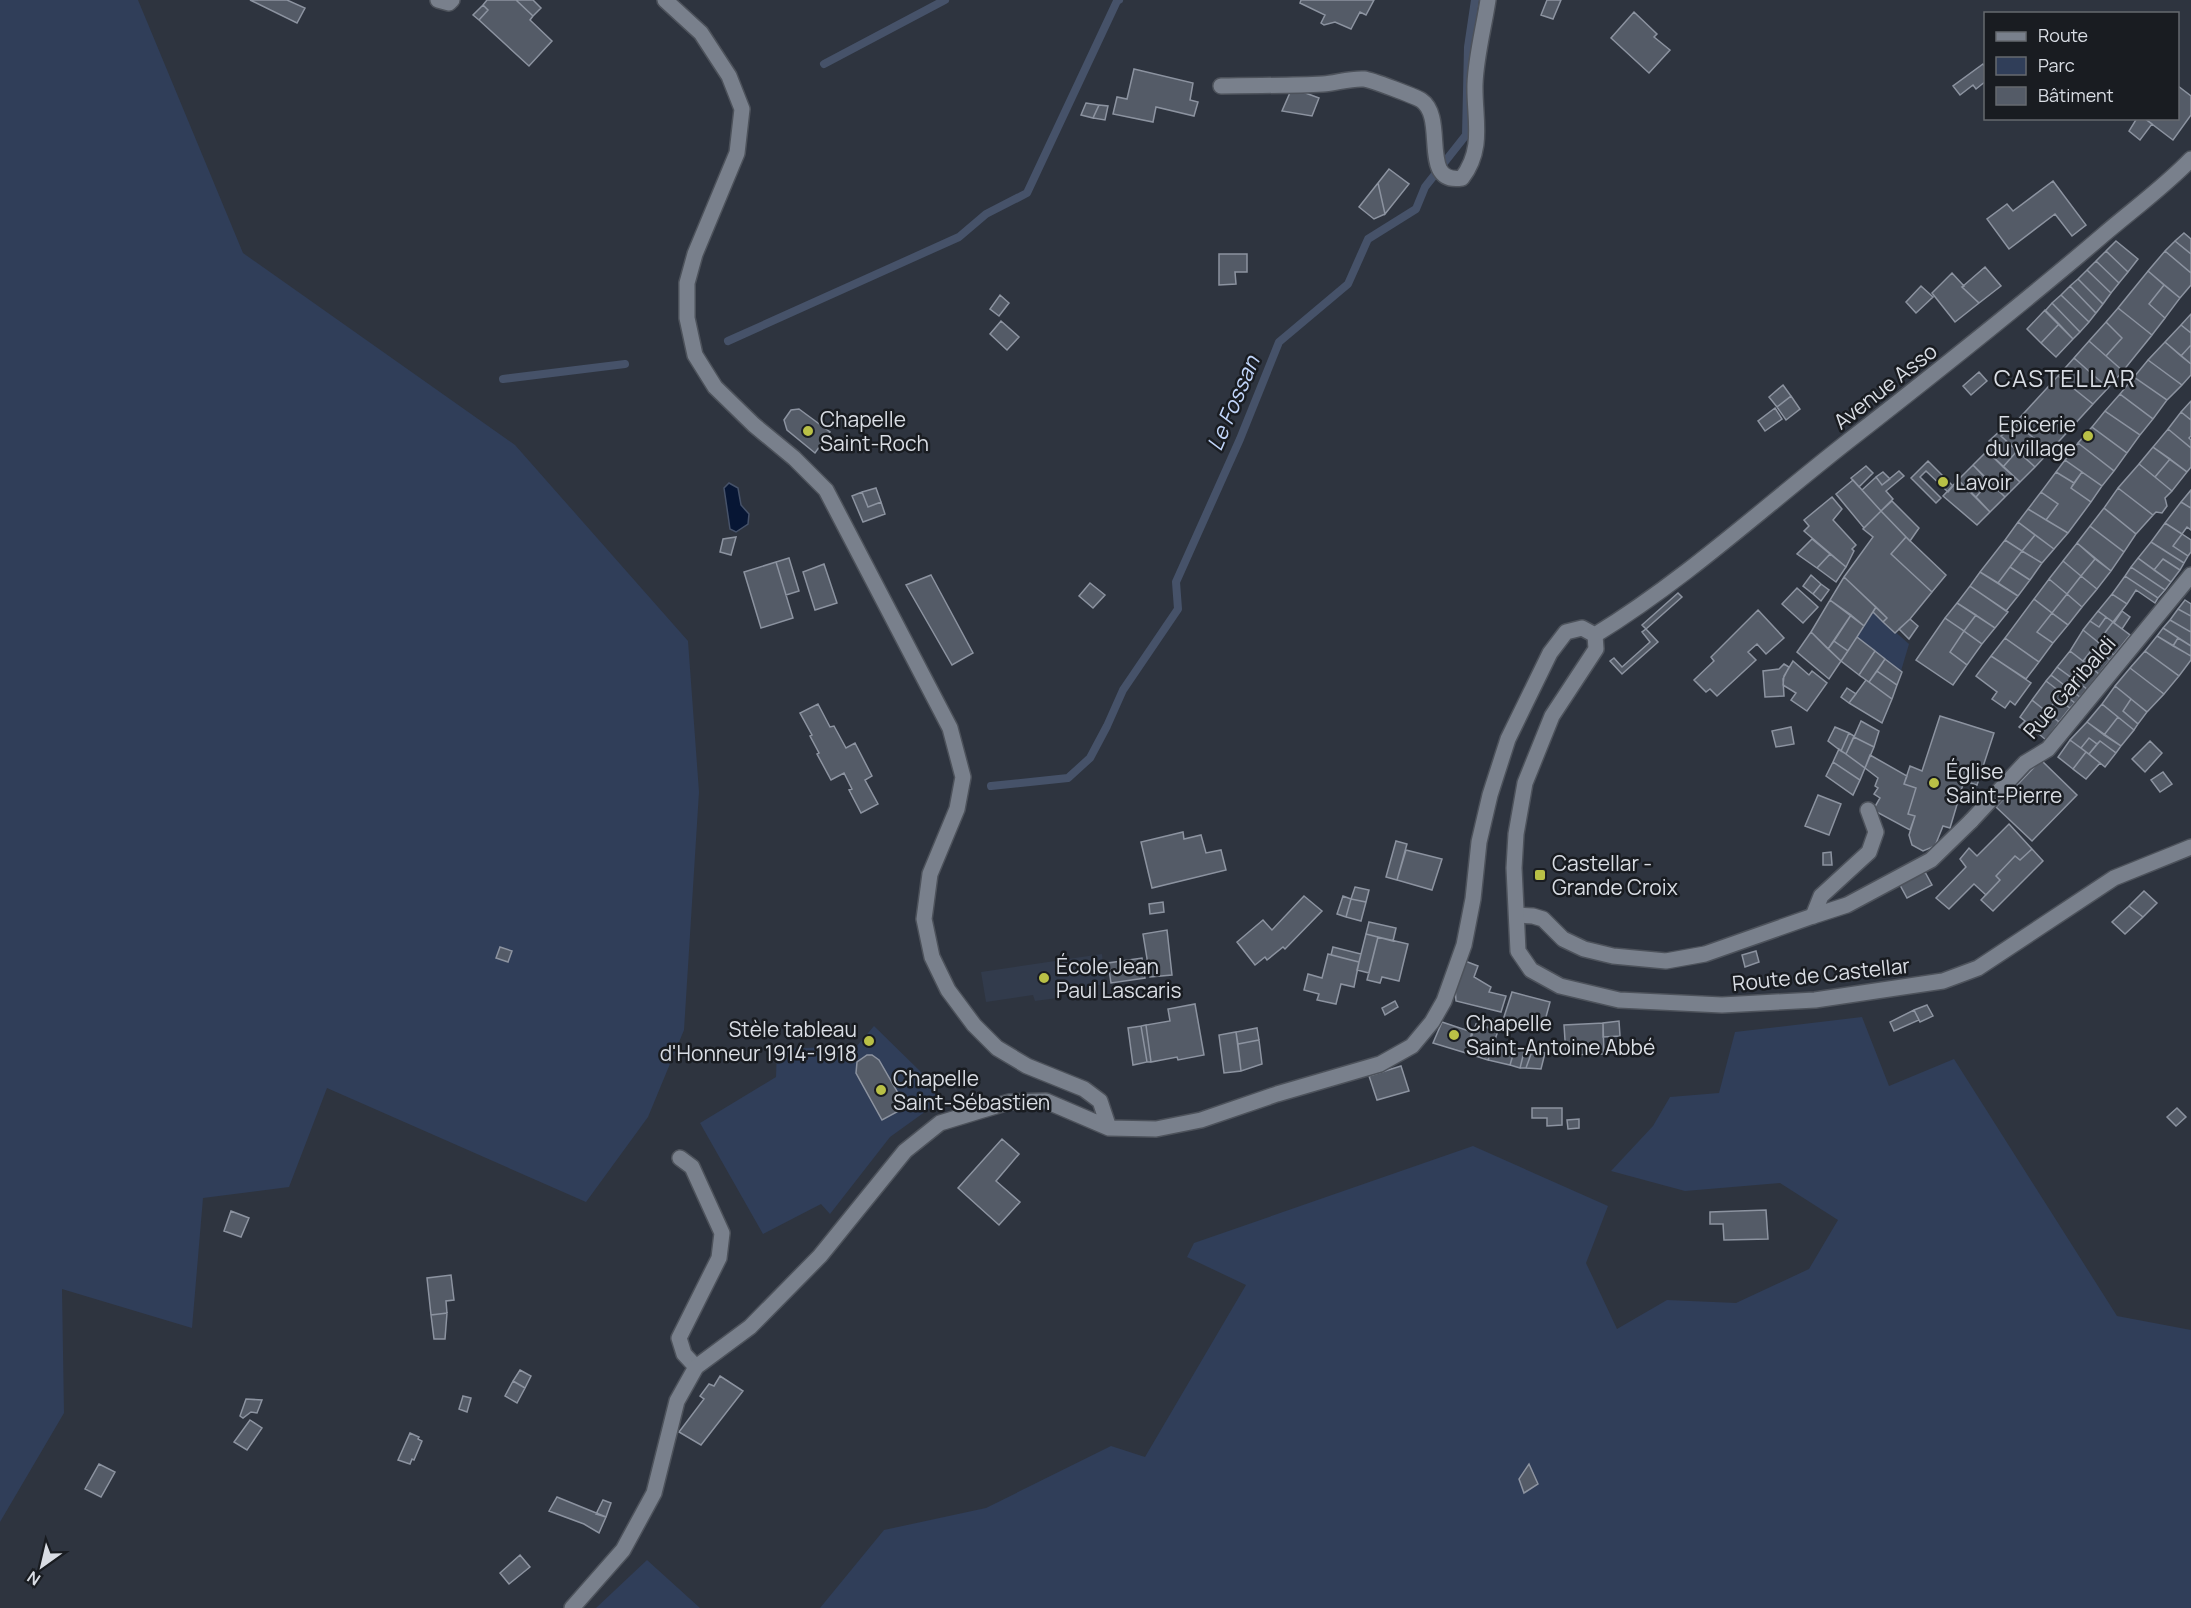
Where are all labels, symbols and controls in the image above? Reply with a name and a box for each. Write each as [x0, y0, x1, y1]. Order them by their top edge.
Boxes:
legend [1984, 12, 2179, 120]
text: Route [2038, 23, 2088, 47]
text: Parc [2038, 53, 2075, 77]
text: Bâtiment [2038, 83, 2114, 107]
street label: Avenue Asso [1828, 337, 1942, 435]
water label: Le Fossan [1200, 350, 1267, 455]
district label: CASTELLAR [1994, 361, 2136, 394]
place label: Chapelle Saint-Roch [820, 405, 929, 457]
place label: Epicerie du village [1985, 410, 2076, 462]
marker: Chapelle Saint-Roch [801, 424, 815, 438]
marker: Epicerie du village [2081, 429, 2095, 443]
place label: Lavoir [1955, 468, 2013, 496]
marker: Lavoir [1936, 475, 1950, 489]
street label: Rue Garibaldi [2017, 630, 2121, 744]
place label: Église Saint-Pierre [1946, 757, 2062, 809]
marker: Église Saint-Pierre [1927, 776, 1941, 790]
place label: Castellar - Grande Croix [1552, 849, 1678, 901]
marker: Castellar - Grande Croix [1533, 868, 1547, 882]
street label: Route de Castellar [1731, 951, 1912, 997]
place label: École Jean Paul Lascaris [1056, 952, 1182, 1004]
marker: École Jean Paul Lascaris [1037, 971, 1051, 985]
place label: Chapelle Saint-Antoine Abbé [1466, 1009, 1655, 1061]
place label: Stèle tableau d'Honneur 1914-1918 [660, 1015, 857, 1067]
marker: Chapelle Saint-Antoine Abbé [1447, 1028, 1461, 1042]
marker: Stèle tableau d'Honneur 1914-1918 [862, 1034, 876, 1048]
place label: Chapelle Saint-Sébastien [893, 1064, 1050, 1116]
marker: Chapelle Saint-Sébastien [874, 1083, 888, 1097]
north arrow [12, 1536, 72, 1596]
text: N [23, 1566, 45, 1591]

